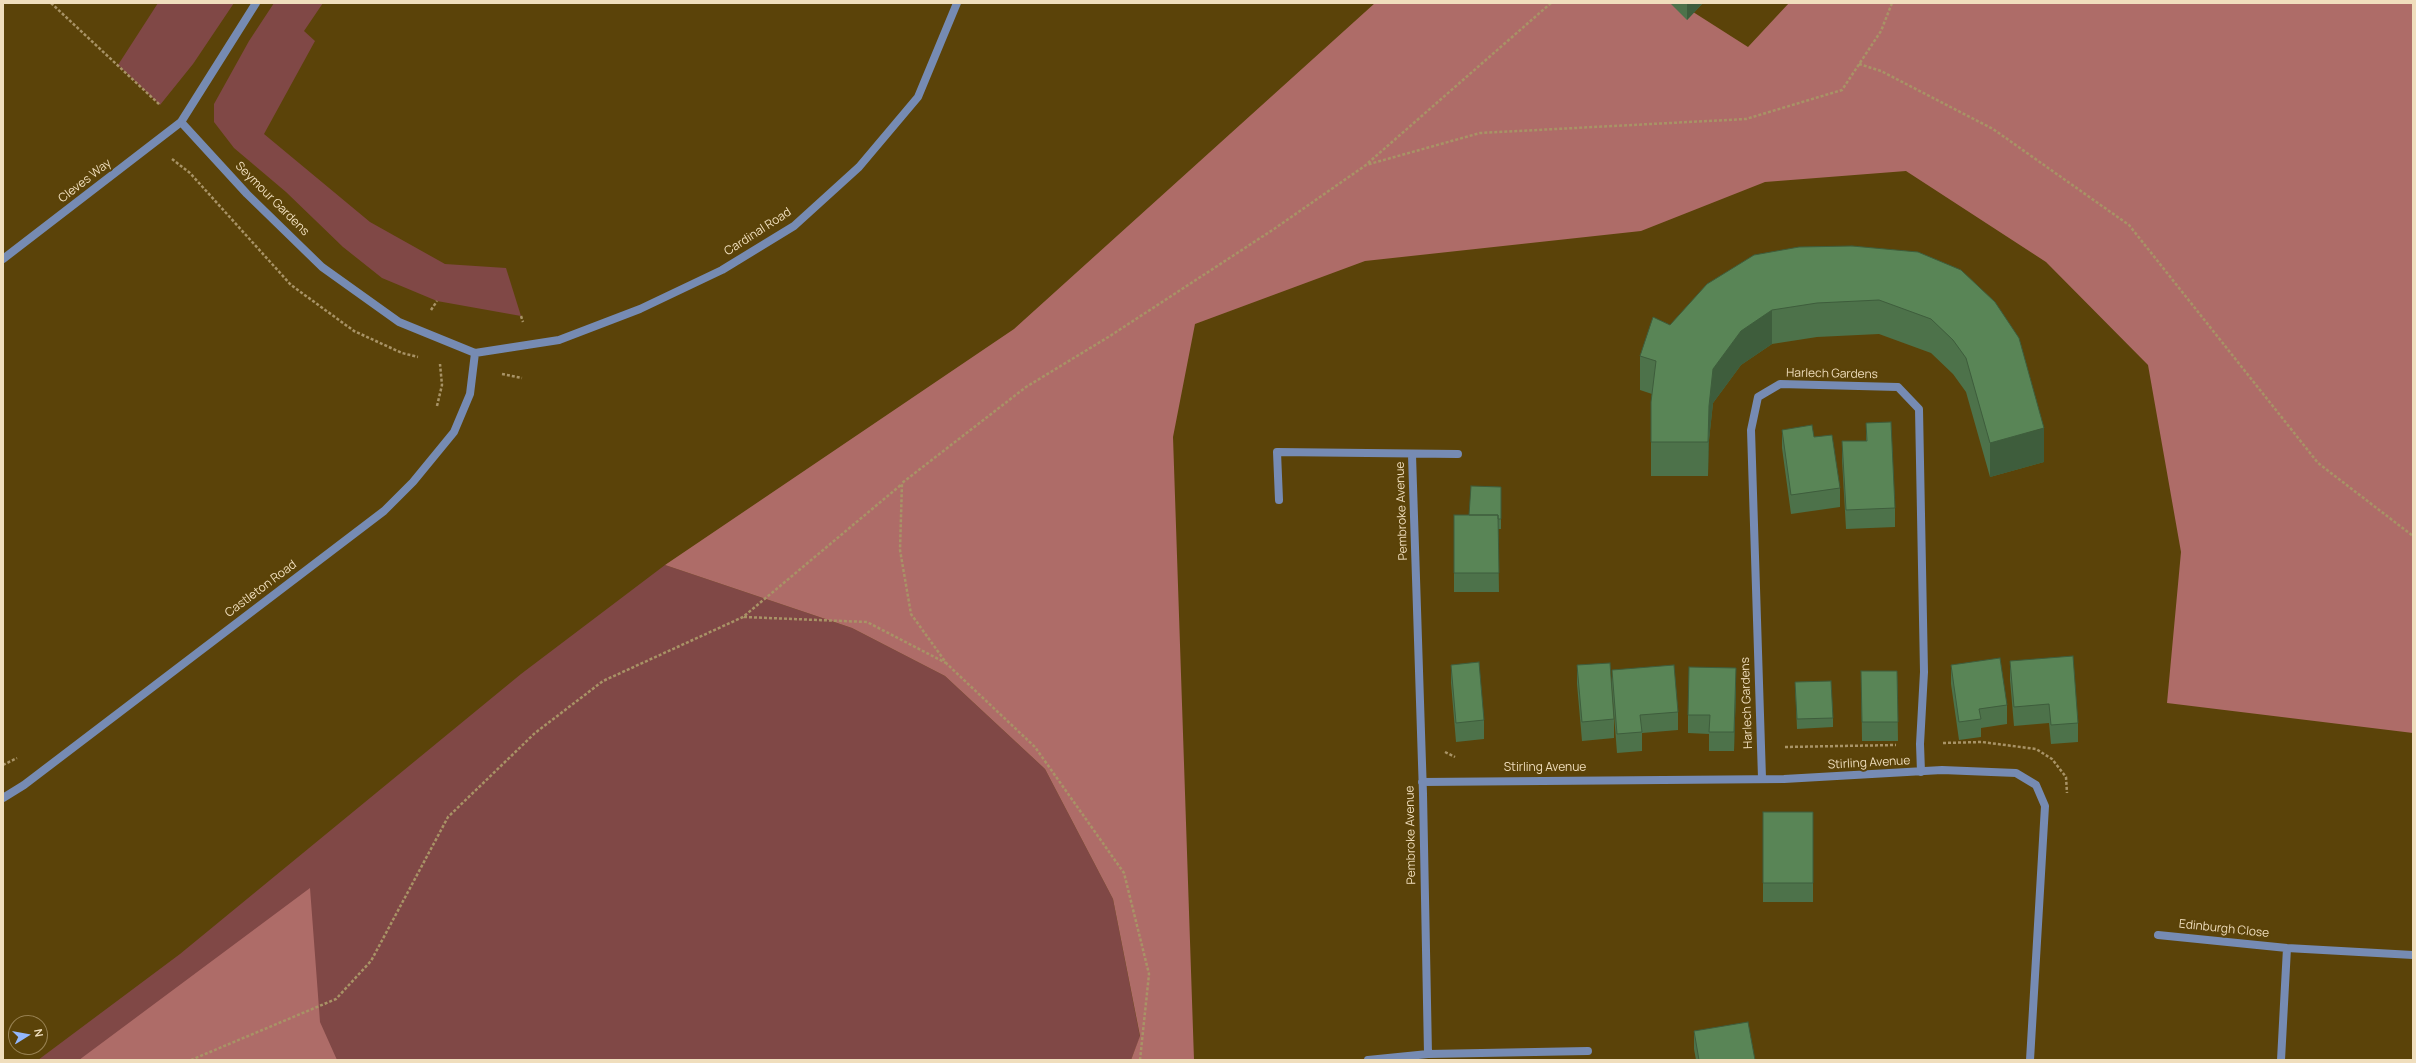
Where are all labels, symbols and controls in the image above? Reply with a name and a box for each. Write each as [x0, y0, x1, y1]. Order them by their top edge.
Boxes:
street label: Cleves Way [56, 156, 114, 206]
street label: Seymour Gardens [232, 159, 312, 239]
street label: Cardinal Road [722, 205, 794, 259]
street label: Harlech Gardens [1786, 366, 1878, 382]
street label: Pembroke Avenue [1393, 461, 1411, 561]
street label: Castleton Road [222, 557, 300, 621]
street label: Harlech Gardens [1738, 657, 1756, 749]
street label: Stirling Avenue [1827, 754, 1911, 772]
street label: Stirling Avenue [1504, 761, 1586, 775]
street label: Pembroke Avenue [1403, 785, 1419, 885]
street label: Edinburgh Close [2178, 917, 2270, 941]
north arrow [8, 1015, 48, 1055]
text: N [31, 1027, 47, 1038]

